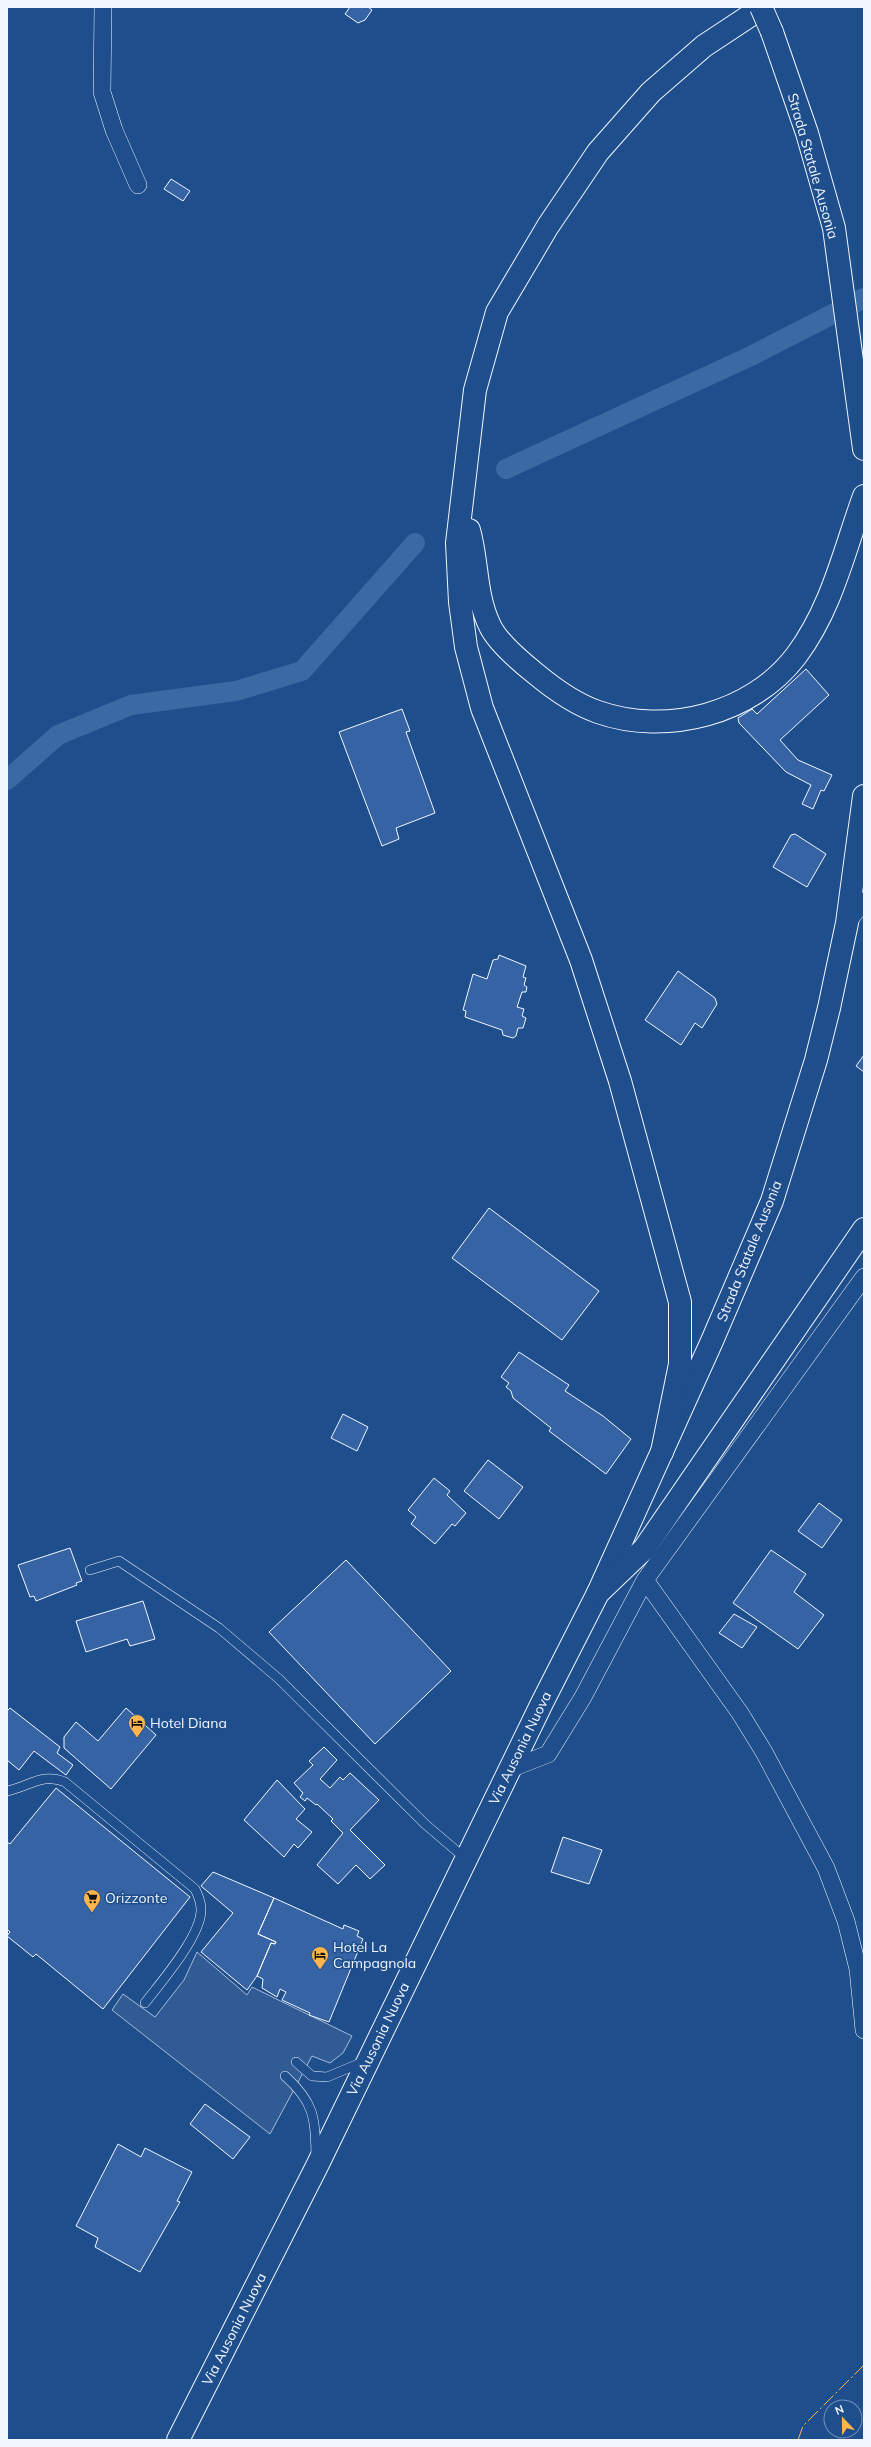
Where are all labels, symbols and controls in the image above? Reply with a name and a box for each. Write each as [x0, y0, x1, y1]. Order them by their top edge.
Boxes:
street label: Strada Statale Ausonia [784, 91, 842, 241]
street label: Strada Statale Ausonia [712, 1178, 786, 1324]
street label: Via Ausonia Nuova [485, 1688, 555, 1808]
hotel icon: Hotel Diana [127, 1713, 147, 1738]
place label: Hotel Diana [150, 1714, 227, 1732]
supermarket icon: Orizzonte [82, 1888, 102, 1913]
place label: Orizzonte [105, 1889, 167, 1907]
place label: Hotel La Campagnola [333, 1938, 416, 1972]
hotel icon: Hotel La Campagnola [310, 1945, 330, 1970]
street label: Via Ausonia Nuova [343, 1979, 413, 2099]
street label: Via Ausonia Nuova [198, 2270, 270, 2388]
north arrow [823, 2399, 863, 2439]
text: N [833, 2402, 846, 2418]

